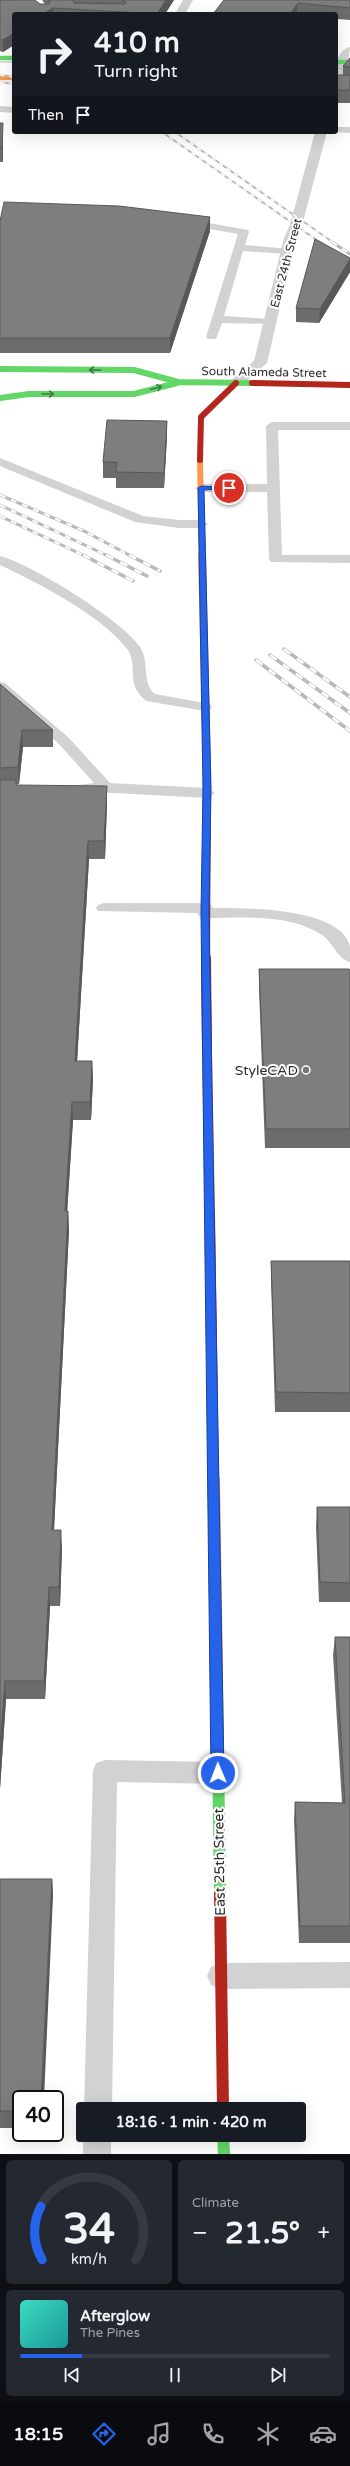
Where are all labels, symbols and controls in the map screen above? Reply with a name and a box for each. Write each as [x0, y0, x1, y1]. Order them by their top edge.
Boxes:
text: 410 m [94, 26, 180, 60]
icon: right [28, 28, 80, 80]
text: Turn right [94, 60, 178, 82]
icon: arrive [72, 104, 94, 126]
text: Then [28, 106, 64, 124]
street label: East 24th Street [267, 216, 305, 309]
street label: South Alameda Street [201, 364, 327, 380]
one-way arrow [89, 366, 102, 374]
one-way arrow [149, 384, 162, 392]
one-way arrow [41, 390, 54, 398]
pin [212, 471, 246, 505]
icon: arrive [218, 477, 240, 499]
place label: StyleCAD [235, 1062, 298, 1079]
marker: StyleCAD [301, 1065, 311, 1075]
position arrow [197, 1752, 239, 1794]
street label: East 25th Street [210, 1807, 229, 1916]
speed limit sign: 40 [12, 2090, 64, 2142]
text: 18:16 · 1 min · 420 m [116, 2113, 266, 2131]
text: Climate [192, 2195, 239, 2211]
text: 34 [63, 2205, 115, 2255]
text: 21.5° [225, 2215, 300, 2252]
text: − [192, 2220, 208, 2246]
text: + [318, 2220, 330, 2246]
text: km/h [71, 2251, 107, 2268]
text: Afterglow [80, 2307, 150, 2325]
text: The Pines [80, 2325, 140, 2341]
icon: previous [61, 2364, 83, 2386]
icon: pause [164, 2364, 186, 2386]
icon: next [267, 2364, 289, 2386]
icon: directions [90, 2420, 118, 2448]
icon: music [145, 2420, 173, 2448]
icon: phone [199, 2420, 227, 2448]
icon: climate [254, 2420, 282, 2448]
icon: car [309, 2420, 337, 2448]
text: 18:15 [13, 2423, 63, 2445]

